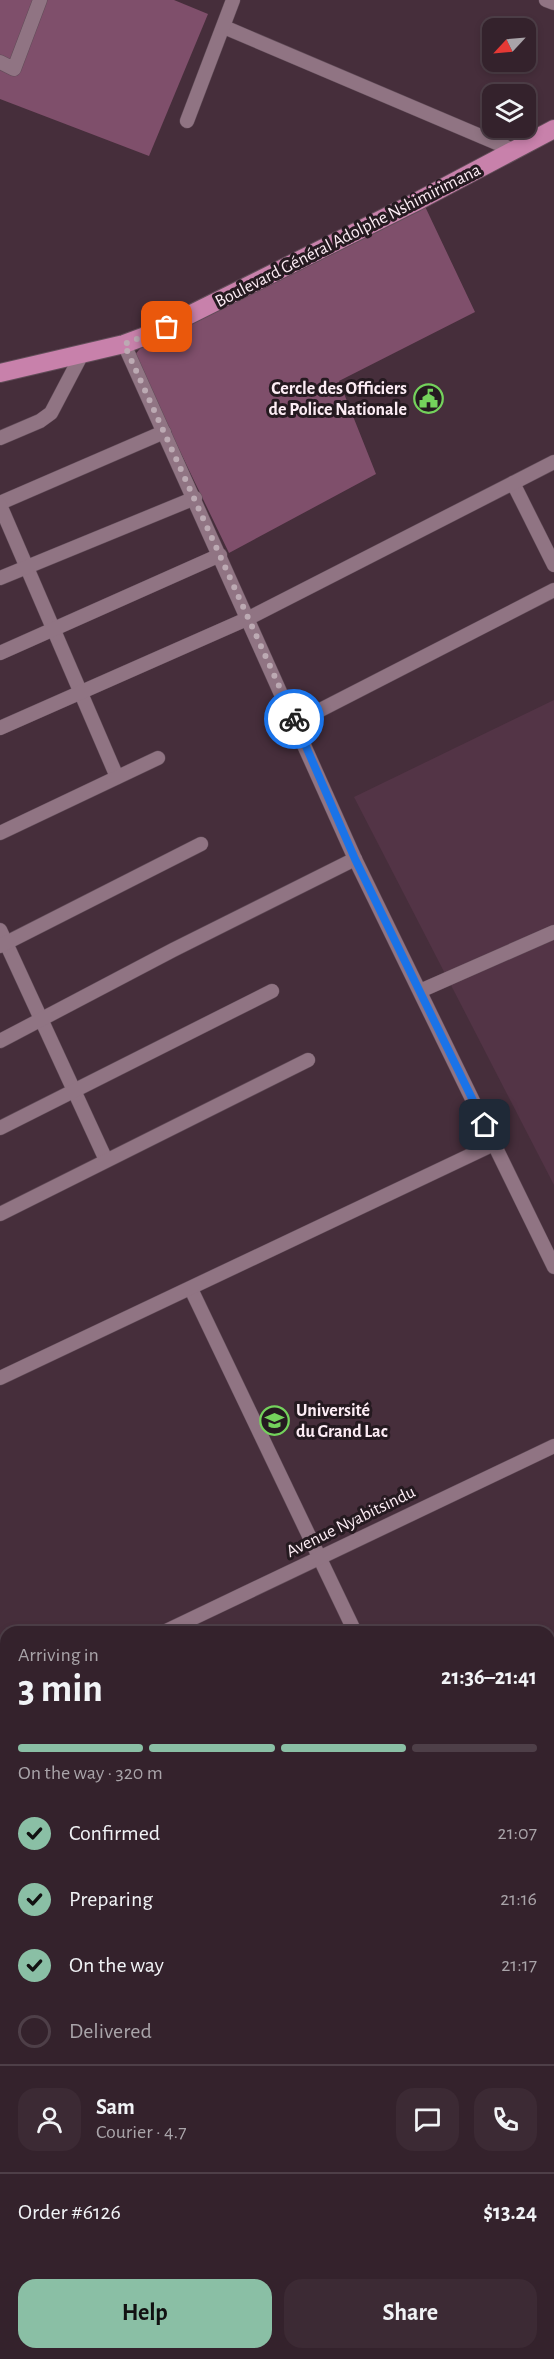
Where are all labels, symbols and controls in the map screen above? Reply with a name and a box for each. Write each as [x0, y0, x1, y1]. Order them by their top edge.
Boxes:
north arrow [482, 18, 536, 72]
map controls [482, 18, 536, 138]
button: layers [482, 84, 536, 138]
street label: Boulevard Général Adolphe Nshimirimana [212, 161, 484, 311]
pin [141, 301, 192, 352]
icon: bag [150, 310, 183, 343]
place label: Cercle des Officiers de Police Nationale [269, 380, 407, 419]
public building icon: Cercle des Officiers de Police Nationale [412, 383, 444, 415]
courier [264, 689, 324, 749]
icon: bike [278, 703, 311, 736]
pin [459, 1099, 510, 1150]
icon: home [468, 1108, 501, 1141]
place label: Université du Grand Lac [296, 1402, 388, 1441]
school or university icon: Université du Grand Lac [259, 1405, 291, 1437]
street label: Avenue Nyabitsindu [284, 1483, 418, 1561]
text: Arriving in [18, 1645, 99, 1665]
text: 21:36–21:41 [441, 1666, 537, 1688]
text: 3 min [18, 1670, 103, 1709]
text: On the way · 320 m [18, 1763, 163, 1783]
icon: check [18, 1817, 51, 1850]
text: Confirmed [69, 1822, 160, 1844]
text: 21:07 [498, 1823, 537, 1843]
icon: check [18, 1883, 51, 1916]
text: Preparing [69, 1888, 153, 1910]
text: 21:16 [500, 1889, 537, 1909]
icon: check [18, 1949, 51, 1982]
text: On the way [69, 1954, 164, 1976]
text: 21:17 [501, 1955, 537, 1975]
text: Delivered [69, 2020, 152, 2042]
button: person [18, 2088, 81, 2151]
button: chat [396, 2088, 459, 2151]
button: phone [474, 2088, 537, 2151]
text: Sam [96, 2096, 135, 2118]
text: Courier · 4.7 [96, 2122, 187, 2142]
text: Order #6126 [18, 2201, 121, 2223]
text: $13.24 [483, 2201, 537, 2223]
button: Help [18, 2279, 272, 2348]
button: Share [284, 2279, 537, 2348]

